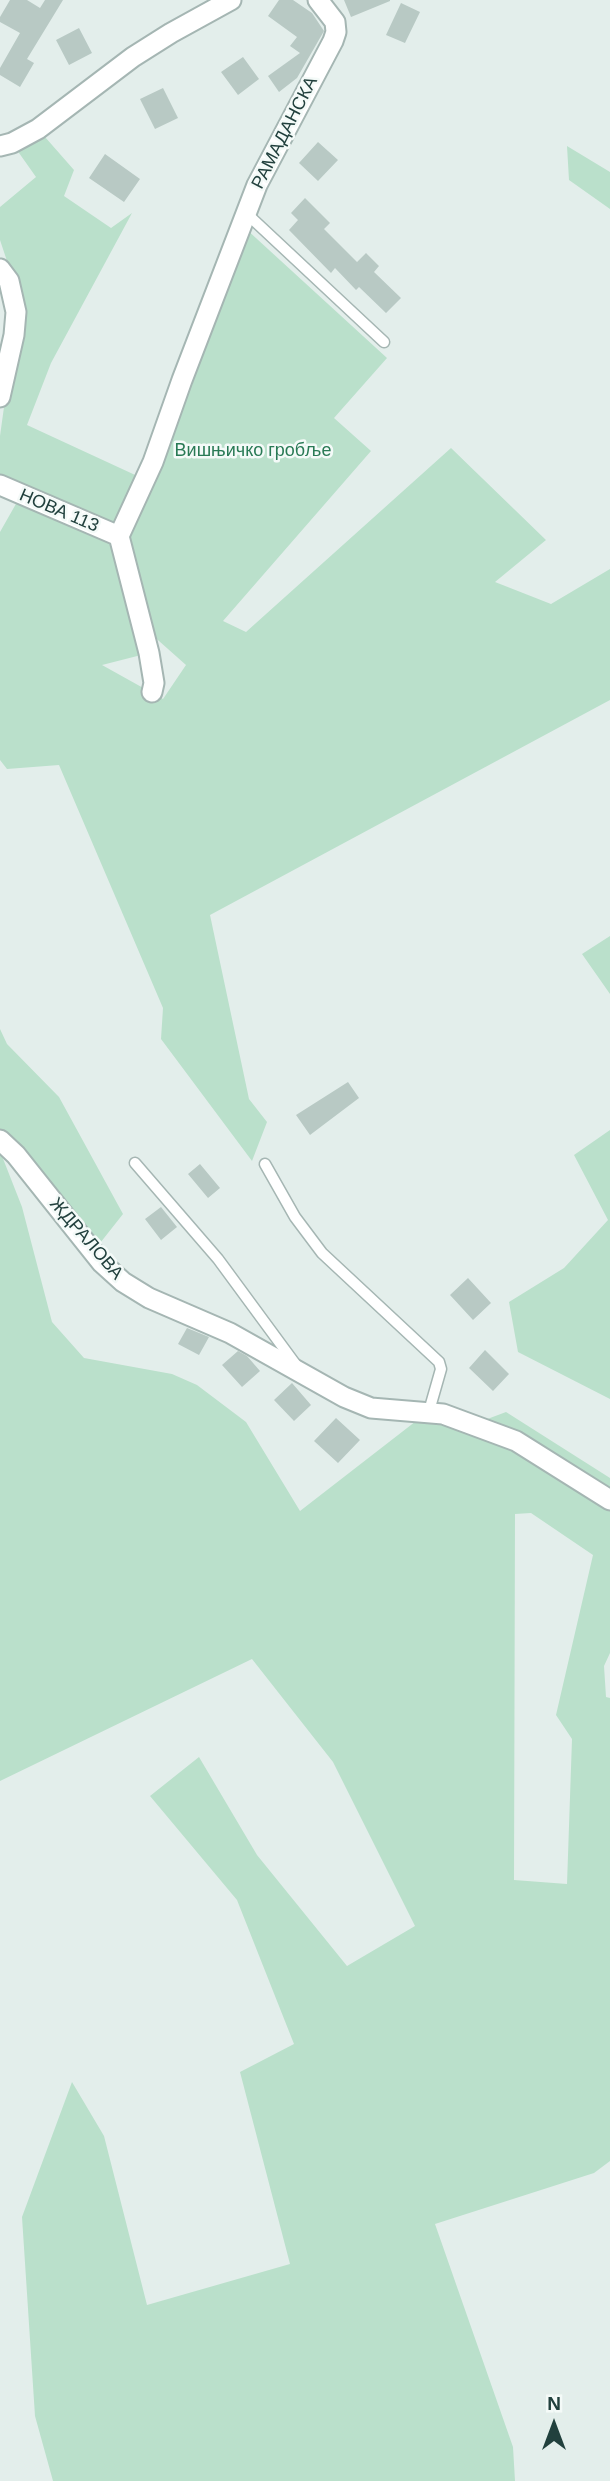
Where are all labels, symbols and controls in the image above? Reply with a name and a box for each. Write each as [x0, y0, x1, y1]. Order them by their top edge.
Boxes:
street label: РАМАДАНСКА [247, 73, 323, 193]
park label: Вишњичко гробље [175, 440, 331, 462]
street label: НОВА 113 [16, 485, 102, 537]
street label: ЖДРАЛОВА [45, 1194, 127, 1284]
north arrow [519, 2390, 589, 2460]
text: N [547, 2393, 561, 2414]

